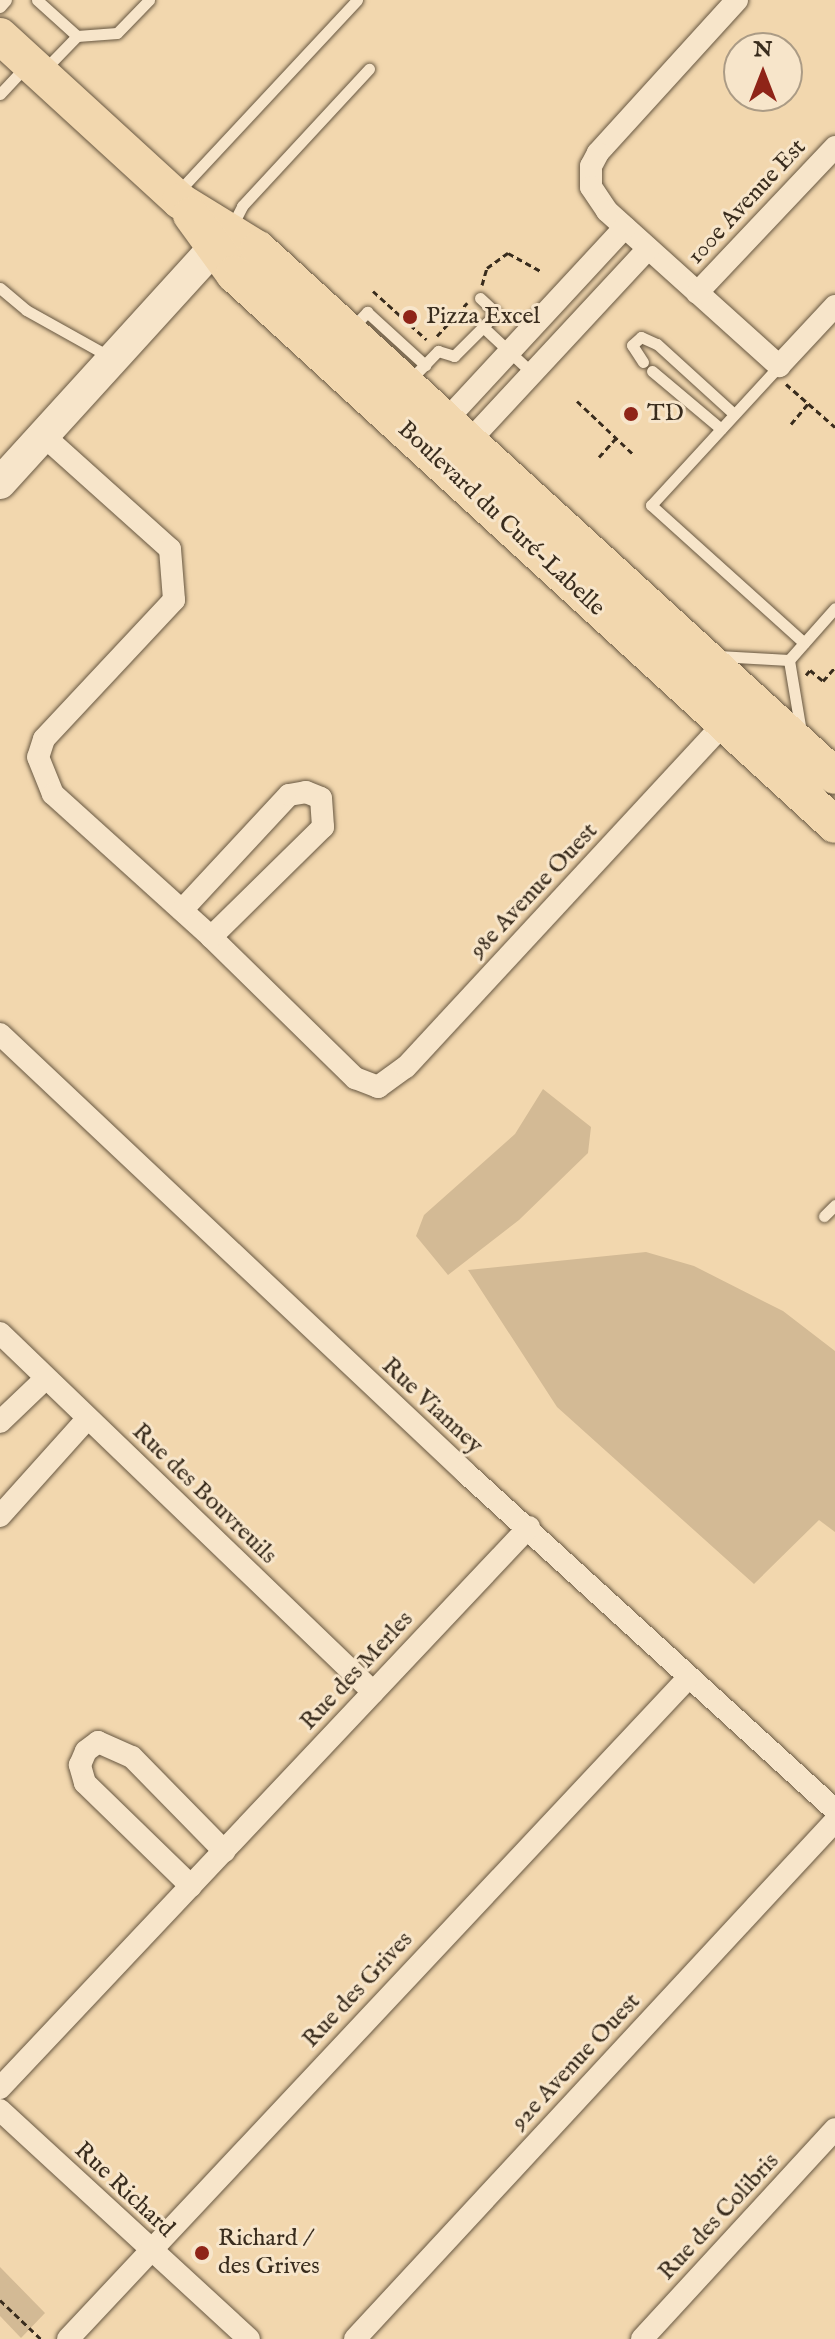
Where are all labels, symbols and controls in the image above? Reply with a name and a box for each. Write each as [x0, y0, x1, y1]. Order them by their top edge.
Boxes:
north arrow [723, 32, 803, 112]
text: N [753, 36, 773, 64]
street label: 100e Avenue Est [682, 133, 812, 271]
place label: Pizza Excel [426, 303, 540, 331]
marker: Pizza Excel [401, 308, 419, 326]
place label: TD [647, 400, 684, 428]
marker: TD [622, 405, 640, 423]
street label: Boulevard du Curé-Labelle [391, 415, 611, 623]
street label: 98e Avenue Ouest [464, 817, 604, 965]
street label: Rue Vianney [375, 1352, 489, 1460]
street label: Rue des Bouvreuils [126, 1418, 282, 1570]
street label: Rue des Merles [294, 1605, 420, 1737]
street label: Rue des Grives [297, 1926, 419, 2054]
street label: 92e Avenue Ouest [505, 1988, 647, 2136]
street label: Rue Richard [68, 2136, 180, 2244]
street label: Rue des Colibris [653, 2147, 785, 2287]
place label: Richard / des Grives [218, 2225, 320, 2281]
marker: Richard / des Grives [193, 2244, 211, 2262]

